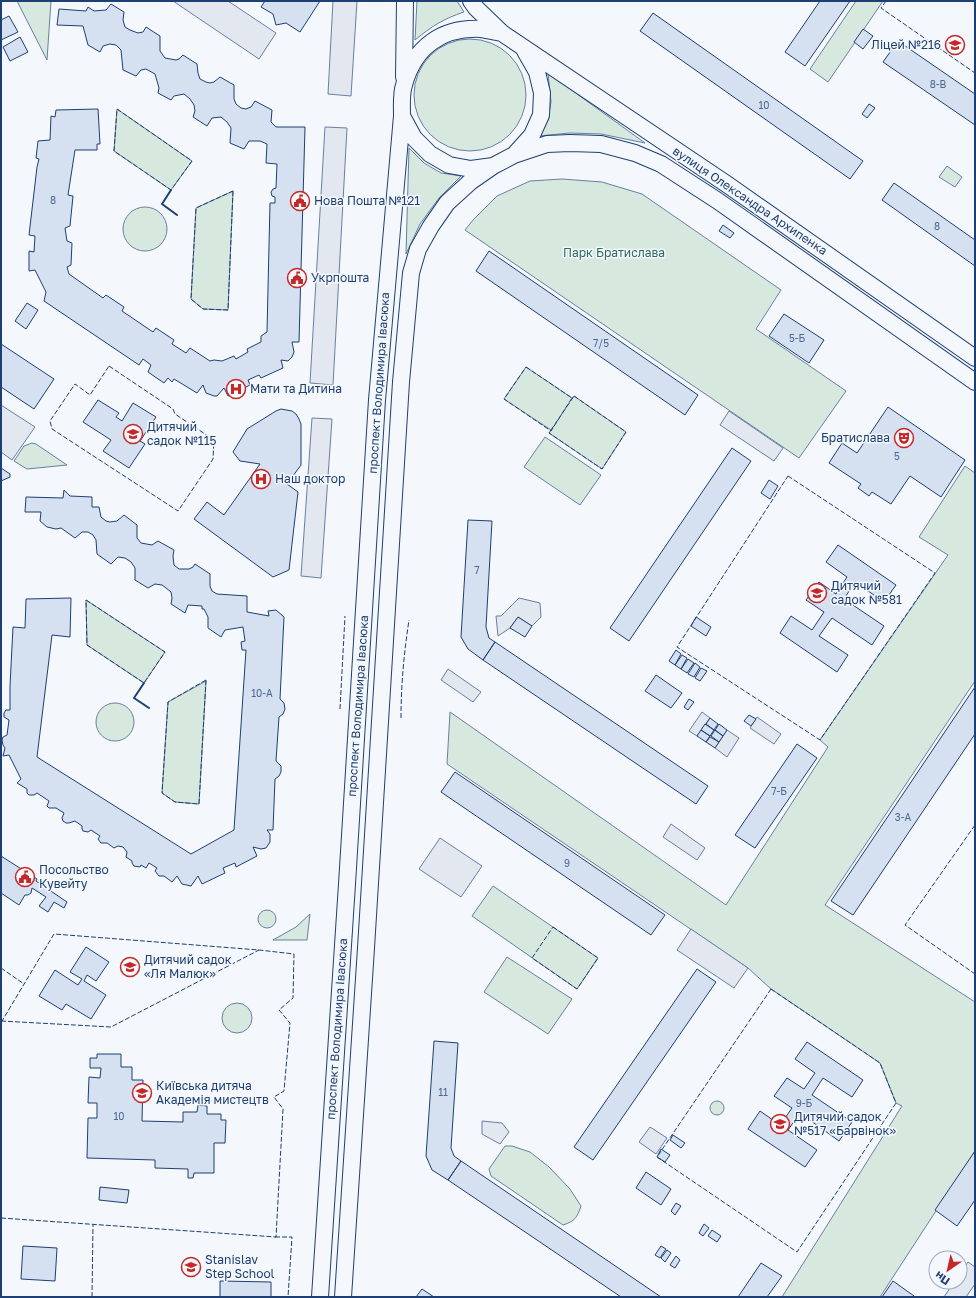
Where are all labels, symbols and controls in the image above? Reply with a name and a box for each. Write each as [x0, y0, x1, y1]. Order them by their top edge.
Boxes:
school or university icon: Ліцей №216 [944, 34, 966, 56]
place label: Ліцей №216 [871, 37, 941, 52]
house number: 8-В [930, 78, 947, 90]
house number: 10 [758, 99, 770, 111]
street label: вулиця Олександра Архипенка [670, 143, 830, 258]
public building icon: Нова Пошта №121 [289, 190, 311, 212]
place label: Нова Пошта №121 [314, 193, 420, 208]
house number: 8 [50, 194, 56, 206]
house number: 8 [934, 220, 940, 232]
park label: Парк Братислава [563, 245, 665, 260]
public building icon: Укрпошта [286, 267, 308, 289]
place label: Укрпошта [311, 270, 369, 285]
street label: проспект Володимира Івасюка [365, 292, 392, 474]
house number: 5-Б [789, 332, 805, 344]
house number: 7/5 [593, 337, 609, 349]
hospital icon: Мати та Дитина [225, 378, 247, 400]
place label: Мати та Дитина [250, 381, 342, 396]
place label: Дитячий садок №115 [147, 419, 216, 448]
school or university icon: Дитячий садок №115 [122, 423, 144, 445]
theatre icon: Братислава [893, 427, 915, 449]
place label: Братислава [821, 430, 890, 445]
house number: 5 [894, 450, 900, 462]
hospital icon: Наш доктор [250, 468, 272, 490]
place label: Наш доктор [275, 471, 345, 486]
house number: 7 [474, 564, 480, 576]
place label: Дитячий садок №581 [831, 578, 902, 607]
school or university icon: Дитячий садок №581 [806, 582, 828, 604]
street label: проспект Володимира Івасюка [344, 615, 371, 797]
house number: 10-А [251, 687, 273, 699]
house number: 7-Б [771, 785, 787, 797]
house number: 3-А [895, 811, 911, 823]
house number: 9 [564, 857, 570, 869]
place label: Посольство Кувейту [39, 862, 109, 891]
public building icon: Посольство Кувейту [14, 866, 36, 888]
street label: проспект Володимира Івасюка [323, 938, 350, 1120]
place label: Дитячий садок «Ля Малюк» [144, 952, 232, 981]
school or university icon: Дитячий садок «Ля Малюк» [119, 956, 141, 978]
place label: Київська дитяча Академія мистецтв [156, 1078, 269, 1107]
school or university icon: Київська дитяча Академія мистецтв [131, 1082, 153, 1104]
house number: 11 [438, 1086, 448, 1098]
house number: 9-Б [796, 1097, 813, 1109]
place label: Дитячий садок №517 «Барвінок» [794, 1109, 896, 1138]
house number: 10 [113, 1110, 125, 1122]
school or university icon: Дитячий садок №517 «Барвінок» [769, 1113, 791, 1135]
north arrow [928, 1250, 968, 1290]
place label: Stanislav Step School [205, 1252, 275, 1281]
school or university icon: Stanislav Step School [180, 1256, 202, 1278]
text: Пн [932, 1269, 952, 1288]

